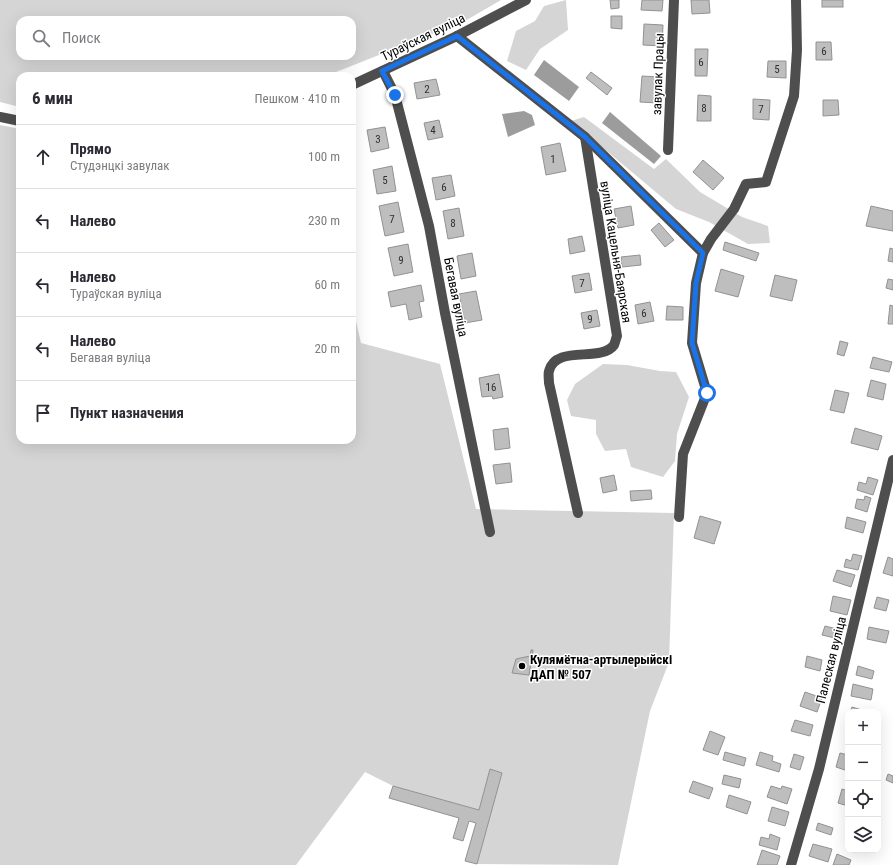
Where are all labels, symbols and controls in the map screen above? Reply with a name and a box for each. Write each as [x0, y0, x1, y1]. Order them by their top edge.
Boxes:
street label: Тураўская вуліца [379, 10, 467, 64]
search box [16, 16, 356, 60]
icon: search [30, 27, 52, 49]
text: Поиск [62, 29, 101, 47]
street label: завулак Працы [649, 33, 667, 115]
house number: 6 [821, 45, 827, 58]
house number: 6 [698, 56, 704, 69]
house number: 5 [774, 63, 780, 76]
house number: 2 [424, 83, 430, 96]
route end [386, 86, 404, 104]
text: 6 мин [32, 88, 73, 108]
text: Пешком · 410 m [254, 91, 340, 106]
house number: 8 [701, 102, 707, 115]
house number: 7 [758, 103, 764, 116]
house number: 4 [430, 124, 436, 137]
house number: 3 [375, 133, 381, 146]
text: Прямо [70, 140, 111, 158]
icon: ahead [32, 146, 54, 168]
text: 100 m [308, 149, 340, 164]
house number: 1 [550, 153, 556, 166]
text: Студэнцкі завулак [70, 158, 170, 173]
house number: 5 [382, 174, 388, 187]
street label: вуліца Кацельня-Баярская [597, 180, 635, 324]
house number: 6 [441, 181, 447, 194]
icon: left [32, 210, 54, 232]
text: Налево [70, 212, 116, 230]
text: 230 m [308, 213, 340, 228]
house number: 7 [389, 213, 395, 226]
house number: 8 [450, 217, 456, 230]
house number: 9 [398, 254, 404, 267]
street label: Бегавая вуліца [441, 256, 471, 338]
text: Налево [70, 268, 116, 286]
icon: left [32, 274, 54, 296]
text: 60 m [314, 277, 340, 292]
house number: 7 [579, 277, 585, 290]
text: Тураўская вуліца [70, 286, 162, 301]
house number: 6 [641, 307, 647, 320]
house number: 9 [587, 313, 593, 326]
text: Налево [70, 332, 116, 350]
icon: left [32, 338, 54, 360]
text: 20 m [314, 341, 340, 356]
text: Бегавая вуліца [70, 350, 151, 365]
house number: 16 [486, 381, 496, 394]
route start [698, 384, 716, 402]
icon: arrive [32, 402, 54, 424]
text: Пункт назначения [70, 404, 184, 422]
street label: Палеская вуліца [813, 615, 849, 705]
place label: Кулямётна-артылерыйскі ДАП № 507 [530, 652, 672, 682]
marker: Кулямётна-артылерыйскі ДАП № 507 [517, 661, 527, 671]
map controls [845, 709, 881, 853]
button: + [845, 709, 881, 745]
button: − [845, 745, 881, 781]
button: locate [845, 781, 881, 817]
button: layers [845, 817, 881, 853]

